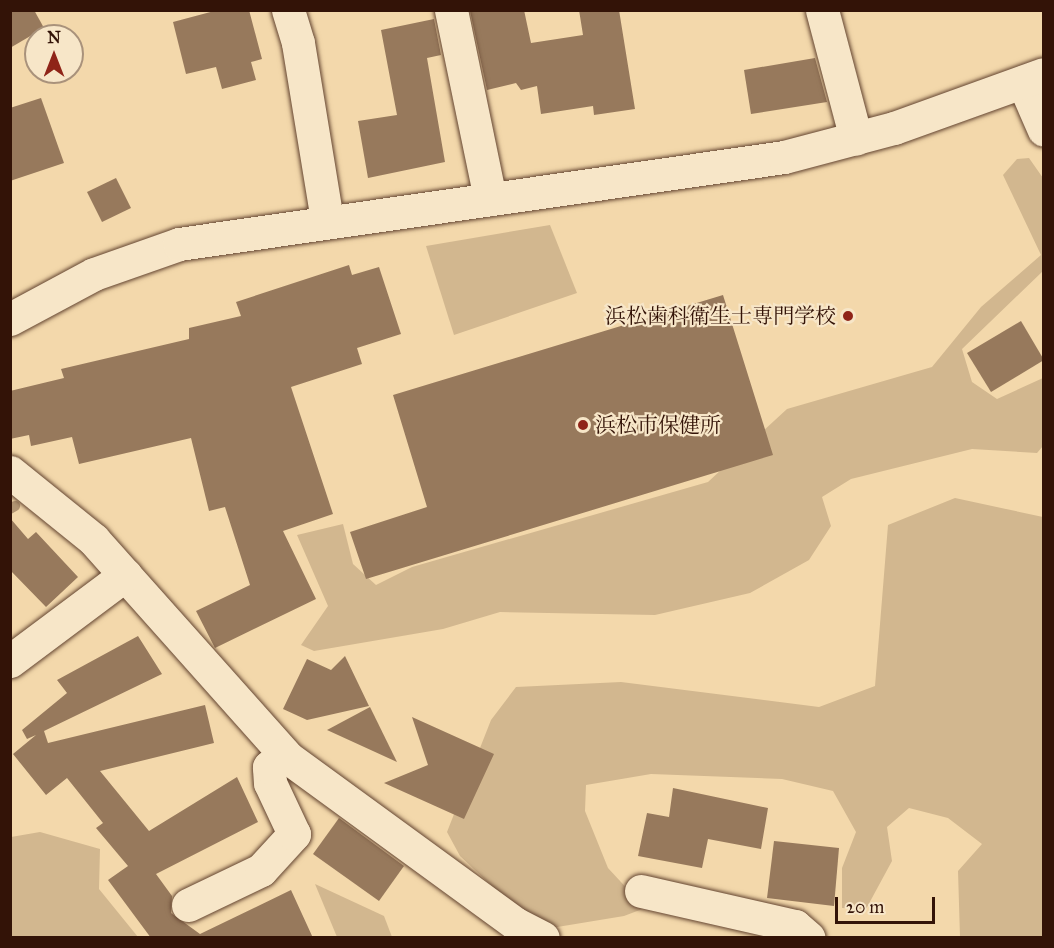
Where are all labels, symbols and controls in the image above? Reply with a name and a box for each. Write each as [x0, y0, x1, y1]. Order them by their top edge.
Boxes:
north arrow [24, 24, 84, 84]
text: N [47, 28, 61, 47]
place label: 浜松歯科衛生士専門学校 [605, 303, 836, 329]
marker: 浜松歯科衛生士専門学校 [841, 309, 855, 323]
place label: 浜松市保健所 [595, 412, 721, 438]
marker: 浜松市保健所 [576, 418, 590, 432]
scale bar [838, 885, 938, 923]
text: 20 m [846, 896, 884, 918]

